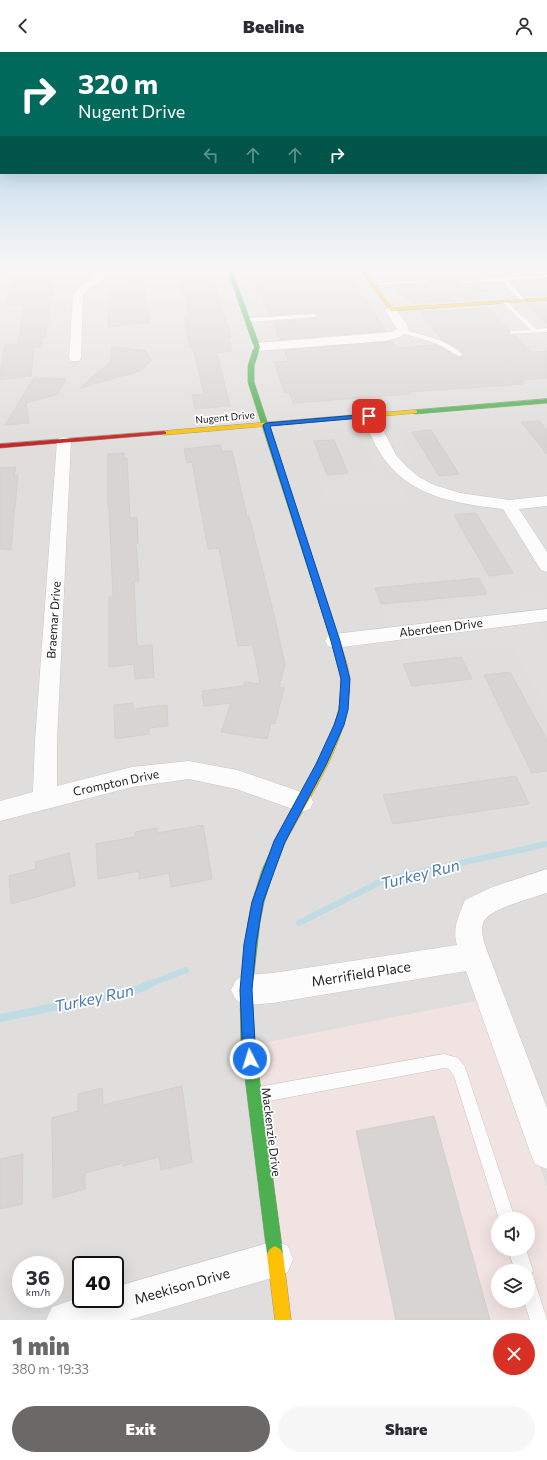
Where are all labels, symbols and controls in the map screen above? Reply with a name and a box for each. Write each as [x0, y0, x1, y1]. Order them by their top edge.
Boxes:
icon: back [12, 15, 34, 37]
text: Beeline [243, 15, 304, 37]
icon: person [513, 15, 535, 37]
text: 320 m [78, 66, 158, 100]
icon: right [12, 68, 64, 120]
text: Nugent Drive [78, 100, 185, 122]
icon: left [200, 144, 222, 166]
icon: ahead [242, 144, 264, 166]
icon: ahead [284, 144, 306, 166]
icon: right [326, 144, 348, 166]
pin [352, 399, 386, 433]
icon: arrive [358, 405, 380, 427]
street label: Nugent Drive [195, 408, 255, 426]
street label: Braemar Drive [43, 581, 63, 659]
street label: Aberdeen Drive [398, 615, 483, 639]
street label: Crompton Drive [71, 766, 160, 798]
water label: Turkey Run [378, 855, 461, 893]
street label: Merrifield Place [310, 957, 412, 990]
water label: Turkey Run [52, 980, 135, 1015]
position arrow [229, 1038, 271, 1080]
street label: Mackenzie Drive [260, 1087, 284, 1177]
map controls [491, 1212, 535, 1308]
button: sound [491, 1212, 535, 1256]
speed limit sign: 40 [72, 1256, 124, 1308]
street label: Meekison Drive [132, 1264, 232, 1307]
button: layers [491, 1264, 535, 1308]
text: 36 [26, 1265, 50, 1289]
text: km/h [26, 1286, 50, 1298]
text: 1 min [12, 1331, 70, 1360]
button: close [493, 1333, 535, 1375]
text: 380 m · 19:33 [12, 1361, 89, 1377]
button: Exit [12, 1406, 270, 1452]
button: Share [278, 1406, 535, 1452]

